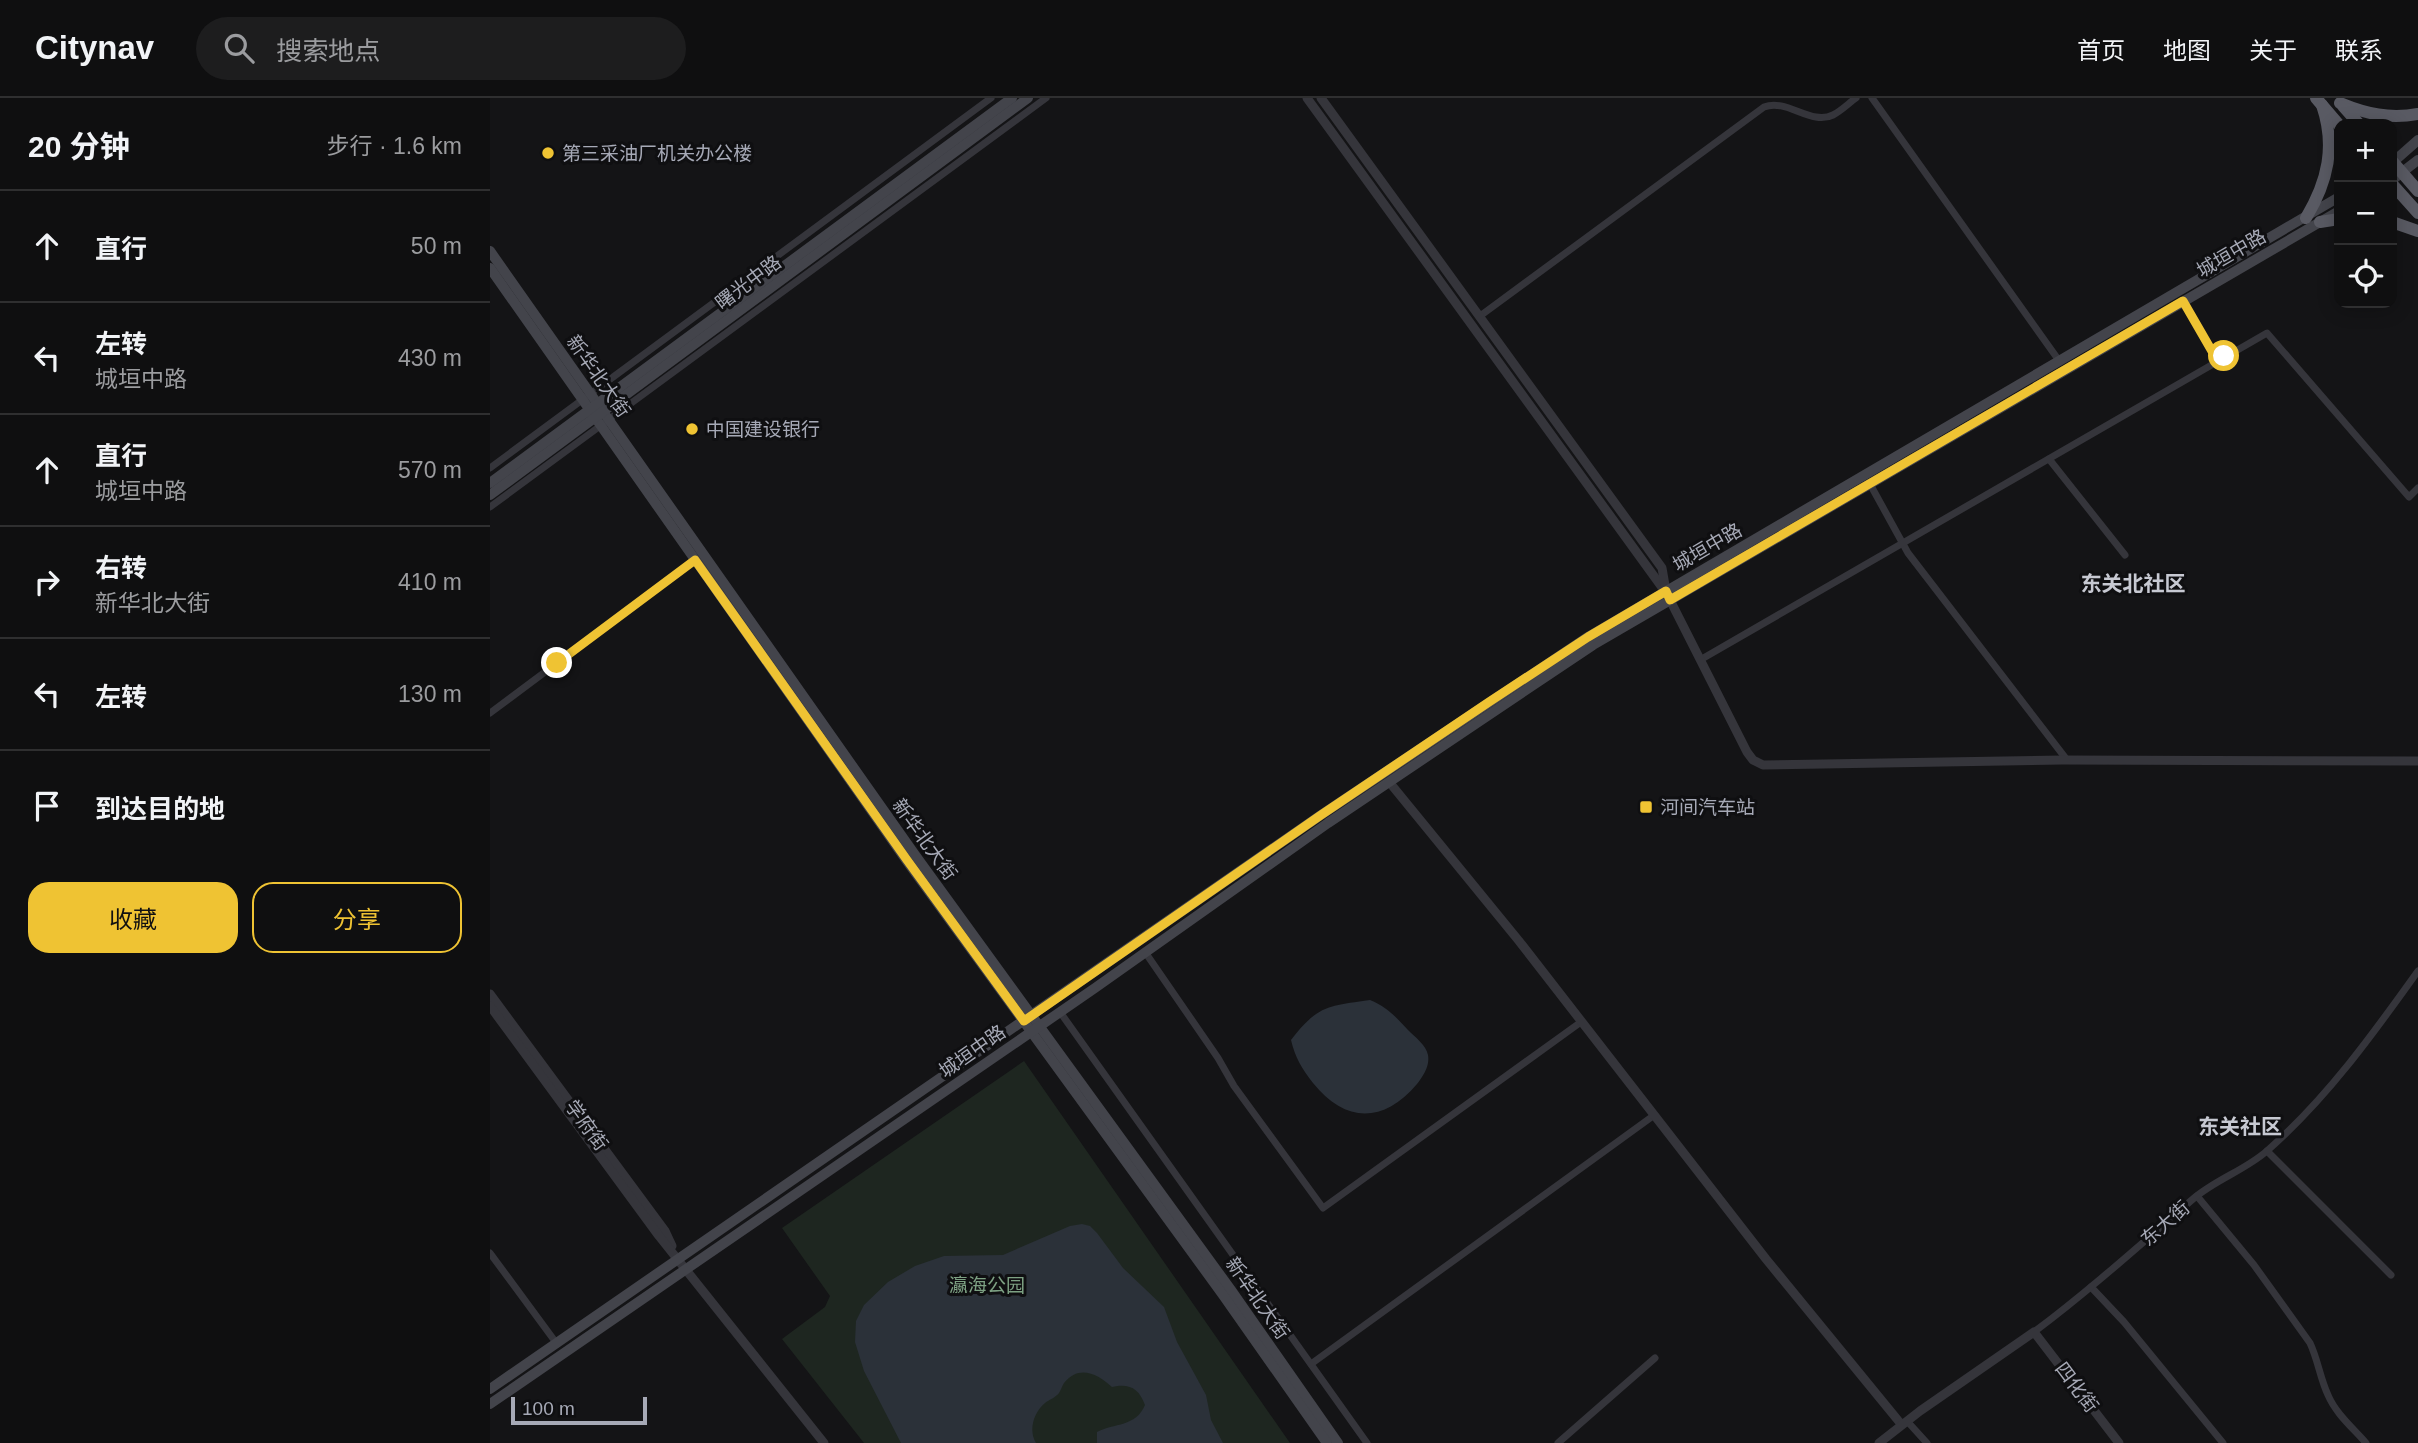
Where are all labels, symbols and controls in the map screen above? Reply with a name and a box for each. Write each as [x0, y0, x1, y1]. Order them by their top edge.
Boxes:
search box [196, 17, 686, 80]
text: Citynav [35, 29, 154, 66]
icon: search [220, 29, 258, 67]
text: 搜索地点 [276, 36, 380, 66]
text: 首页 [2077, 37, 2125, 64]
text: 地图 [2163, 37, 2211, 64]
text: 关于 [2249, 37, 2297, 64]
text: 联系 [2335, 37, 2383, 64]
map controls [2334, 119, 2397, 308]
button: + [2334, 119, 2397, 182]
text: 20 分钟 [28, 130, 130, 163]
text: 步行 · 1.6 km [327, 133, 462, 159]
place label: 第三采油厂机关办公楼 [562, 143, 752, 164]
marker: 第三采油厂机关办公楼 [540, 145, 556, 161]
button: − [2334, 182, 2397, 245]
street label: 城垣中路 [2193, 225, 2269, 282]
icon: ahead [28, 227, 66, 265]
text: 50 m [411, 233, 462, 259]
text: 直行 [95, 234, 147, 264]
button: locate [2334, 245, 2397, 308]
street label: 曙光中路 [712, 251, 785, 314]
text: 左转 [95, 329, 147, 359]
street label: 新华北大街 [563, 331, 634, 421]
icon: left [28, 339, 66, 377]
route start [2208, 340, 2239, 371]
text: 430 m [398, 345, 462, 371]
text: 城垣中路 [95, 366, 187, 392]
place label: 中国建设银行 [706, 419, 820, 440]
marker: 中国建设银行 [684, 421, 700, 437]
text: 直行 [95, 441, 147, 471]
icon: ahead [28, 451, 66, 489]
text: 570 m [398, 457, 462, 483]
text: 城垣中路 [95, 478, 187, 504]
street label: 城垣中路 [1669, 519, 1745, 576]
text: 右转 [95, 553, 147, 583]
icon: right [28, 563, 66, 601]
text: 410 m [398, 569, 462, 595]
district label: 东关北社区 [2081, 572, 2186, 595]
text: 新华北大街 [95, 590, 210, 616]
route end [541, 647, 572, 678]
icon: left [28, 675, 66, 713]
text: 130 m [398, 681, 462, 707]
text: 左转 [95, 682, 147, 712]
icon: arrive [28, 787, 66, 825]
text: 到达目的地 [95, 794, 225, 824]
street label: 新华北大街 [888, 795, 961, 884]
place label: 河间汽车站 [1660, 797, 1755, 818]
marker: 河间汽车站 [1638, 799, 1654, 815]
button: 收藏 [28, 882, 238, 953]
button: 分享 [252, 882, 462, 953]
street label: 城垣中路 [935, 1021, 1009, 1082]
street label: 学府街 [561, 1096, 612, 1155]
district label: 东关社区 [2198, 1115, 2282, 1138]
street label: 东大街 [2137, 1197, 2194, 1250]
street label: 新华北大街 [1222, 1253, 1293, 1343]
park label: 瀛海公园 [949, 1275, 1025, 1296]
street label: 四化街 [2051, 1358, 2102, 1416]
scale bar [511, 1394, 648, 1426]
text: 100 m [522, 1398, 575, 1419]

